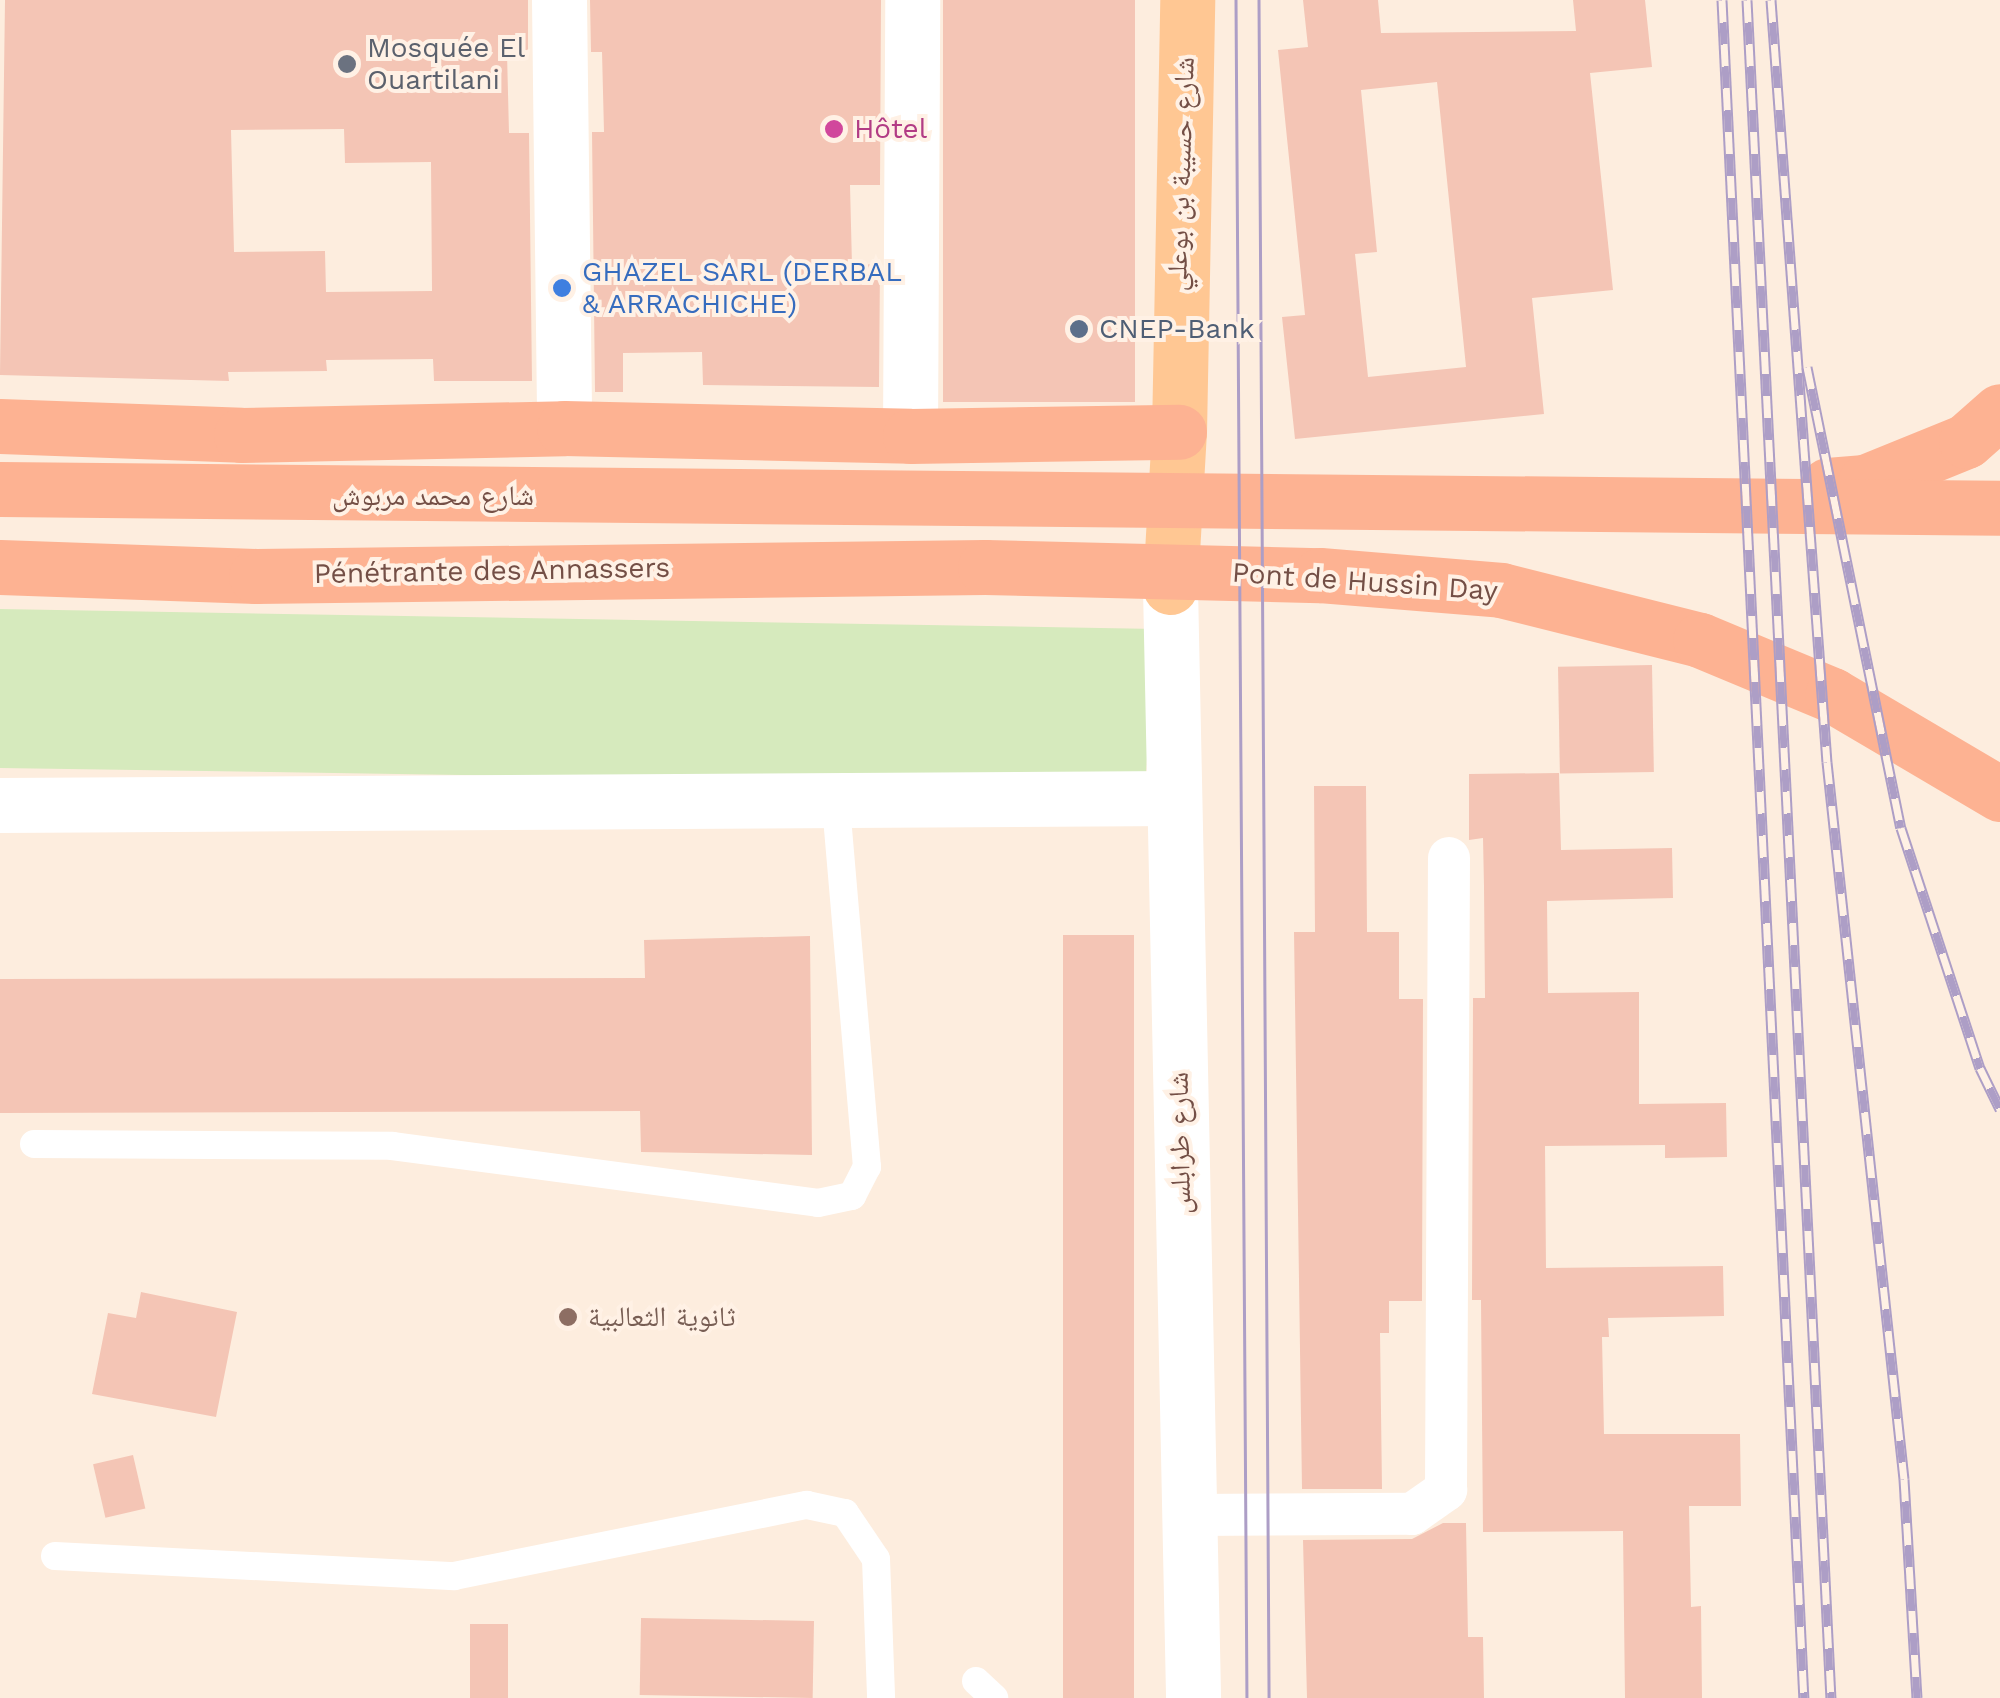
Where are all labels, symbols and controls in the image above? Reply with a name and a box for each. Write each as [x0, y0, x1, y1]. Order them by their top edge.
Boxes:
place label: Mosquée El Ouartilani [367, 31, 525, 97]
marker: Mosquée El Ouartilani [336, 53, 358, 75]
street label: شارع حسيبة بن بوعلي [1160, 56, 1202, 292]
place label: Hôtel [854, 112, 927, 146]
marker: Hôtel [823, 118, 845, 140]
place label: GHAZEL SARL (DERBAL & ARRACHICHE) [582, 255, 904, 321]
marker: GHAZEL SARL (DERBAL & ARRACHICHE) [551, 277, 573, 299]
place label: CNEP-Bank [1099, 312, 1255, 346]
marker: CNEP-Bank [1068, 318, 1090, 340]
street label: شارع محمد مربوش [332, 479, 534, 513]
street label: Pénétrante des Annassers [313, 551, 671, 591]
street label: Pont de Hussin Day [1231, 556, 1499, 608]
street label: شارع طرابلس [1162, 1072, 1198, 1214]
place label: ثانوية الثعالبية [588, 1300, 736, 1334]
marker: ثانوية الثعالبية [557, 1306, 579, 1328]

